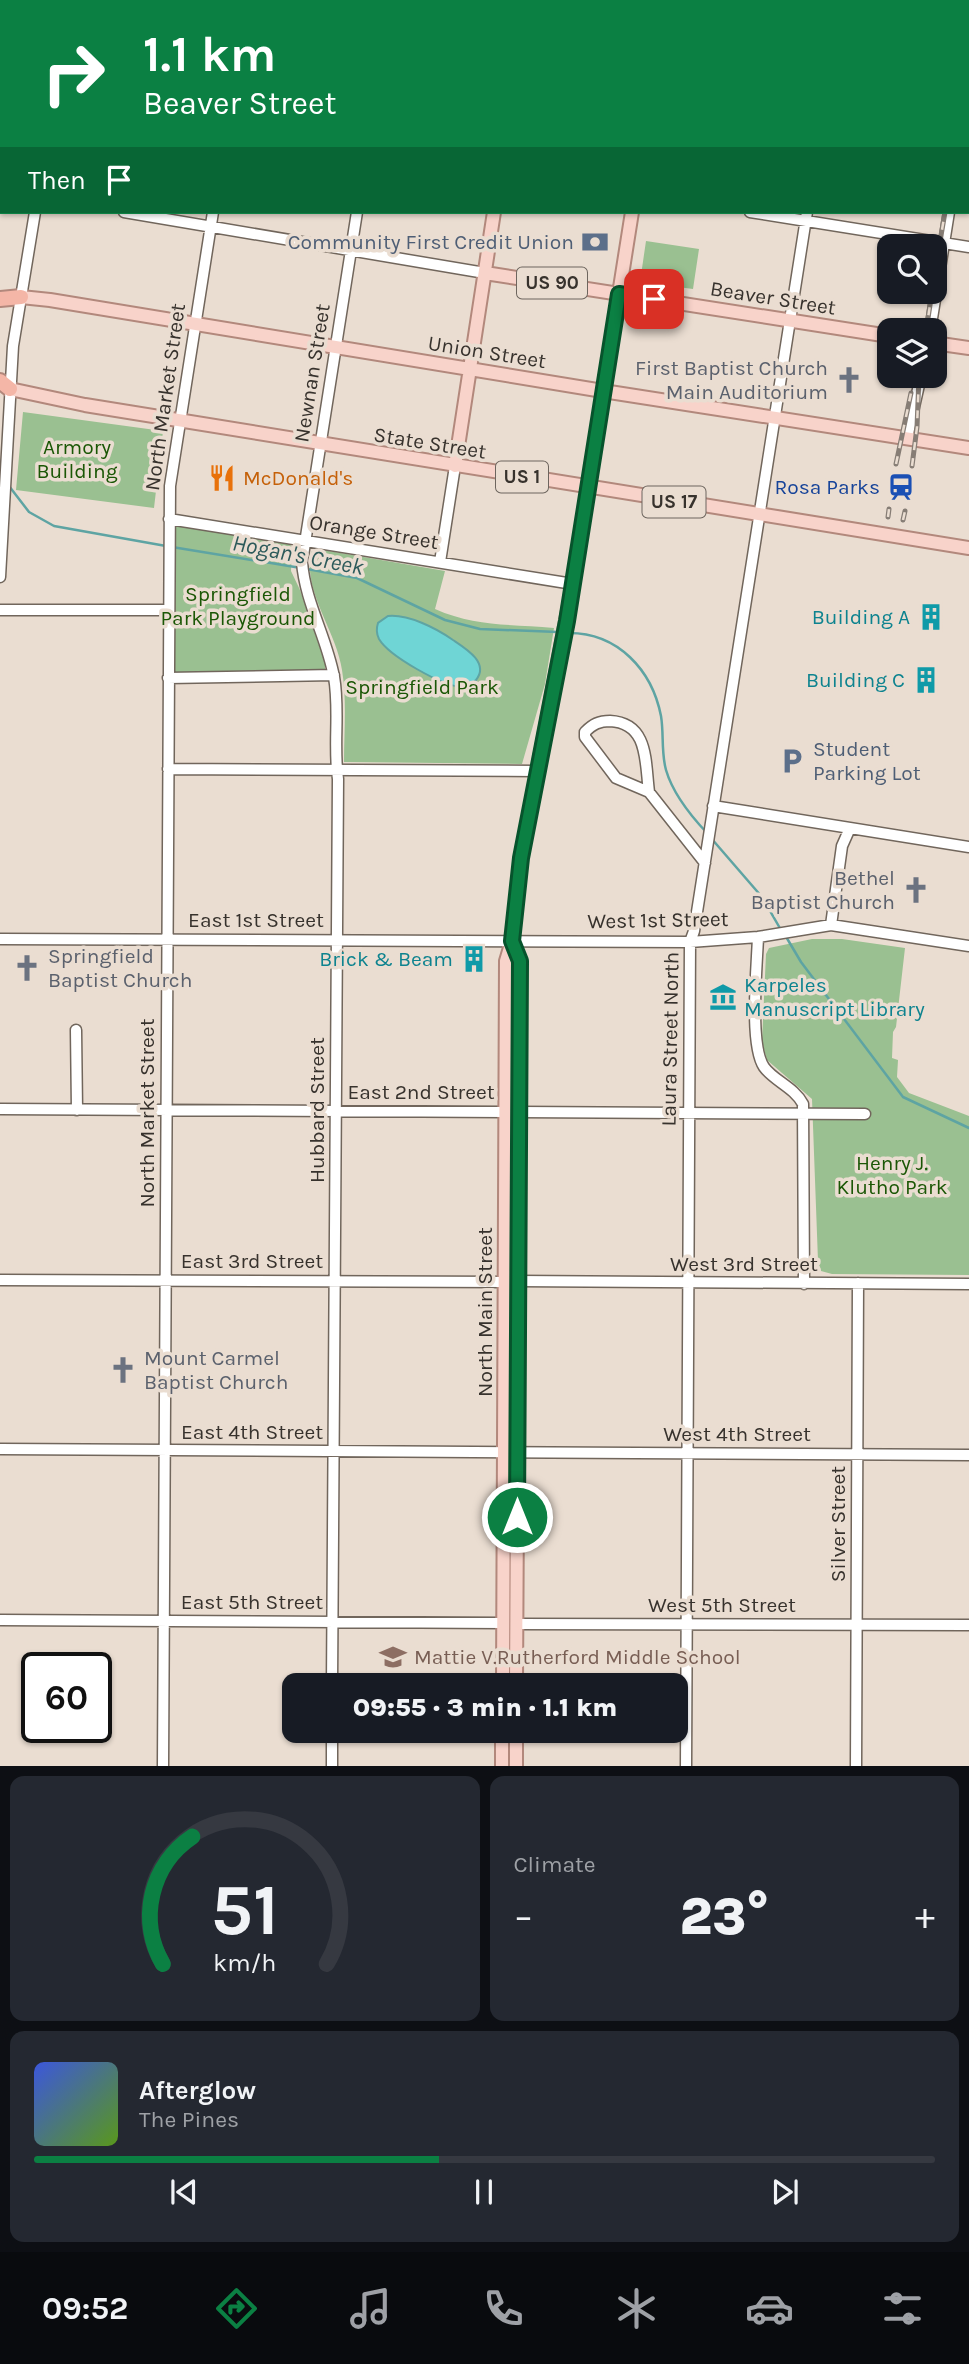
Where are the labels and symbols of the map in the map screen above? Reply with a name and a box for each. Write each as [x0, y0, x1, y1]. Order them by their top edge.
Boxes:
bank icon: Community First Credit Union [580, 227, 610, 257]
place label: Community First Credit Union [288, 230, 574, 254]
road number: US 90 [517, 268, 587, 298]
pin [624, 269, 684, 329]
street label: Beaver Street [708, 276, 838, 320]
street label: North Market Street [140, 302, 190, 492]
street label: Newnan Street [289, 302, 335, 444]
street label: Union Street [426, 331, 548, 373]
place label: First Baptist Church Main Auditorium [635, 356, 828, 404]
church icon: First Baptist Church Main Auditorium [834, 365, 864, 395]
street label: State Street [372, 422, 488, 464]
park label: Armory Building [36, 435, 118, 483]
road number: US 1 [496, 462, 548, 492]
restaurant icon: McDonald's [207, 463, 237, 493]
place label: McDonald's [243, 466, 353, 490]
station icon: Rosa Parks [886, 472, 916, 502]
place label: Rosa Parks [774, 475, 880, 499]
road number: US 17 [642, 486, 706, 517]
street label: Orange Street [308, 510, 440, 554]
water label: Hogan's Creek [230, 529, 366, 581]
park label: Springfield Park Playground [160, 582, 316, 630]
building icon: Building A [916, 602, 946, 632]
place label: Building A [812, 605, 910, 629]
building icon: Building C [911, 665, 941, 695]
place label: Building C [806, 668, 905, 692]
park label: Springfield Park [345, 675, 499, 699]
place label: Student Parking Lot [813, 737, 921, 785]
parking icon: Student Parking Lot [777, 746, 807, 776]
place label: Bethel Baptist Church [751, 866, 895, 914]
church icon: Bethel Baptist Church [901, 875, 931, 905]
street label: West 1st Street [587, 907, 729, 933]
street label: East 1st Street [188, 908, 324, 932]
place label: Springfield Baptist Church [48, 944, 192, 992]
building icon: Brick & Beam [459, 944, 489, 974]
place label: Brick & Beam [319, 947, 453, 971]
street label: Laura Street North [656, 951, 684, 1127]
church icon: Springfield Baptist Church [12, 953, 42, 983]
place label: Karpeles Manuscript Library [744, 973, 925, 1021]
museum icon: Karpeles Manuscript Library [708, 982, 738, 1012]
street label: North Market Street [135, 1018, 159, 1208]
street label: Hubbard Street [305, 1037, 329, 1183]
street label: East 2nd Street [347, 1080, 495, 1104]
park label: Henry J. Klutho Park [837, 1151, 948, 1199]
street label: North Main Street [473, 1227, 497, 1397]
street label: East 3rd Street [181, 1249, 323, 1273]
street label: West 3rd Street [670, 1252, 818, 1276]
place label: Mount Carmel Baptist Church [144, 1346, 288, 1394]
church icon: Mount Carmel Baptist Church [108, 1355, 138, 1385]
street label: East 4th Street [181, 1420, 323, 1444]
street label: West 4th Street [663, 1422, 811, 1446]
street label: Silver Street [826, 1466, 850, 1582]
position arrow [480, 1480, 554, 1554]
street label: East 5th Street [181, 1590, 323, 1614]
street label: West 5th Street [648, 1593, 796, 1617]
school or university icon: Mattie V.Rutherford Middle School [378, 1642, 408, 1672]
place label: Mattie V.Rutherford Middle School [414, 1645, 741, 1669]
speed limit sign: 60 [21, 1652, 112, 1743]

